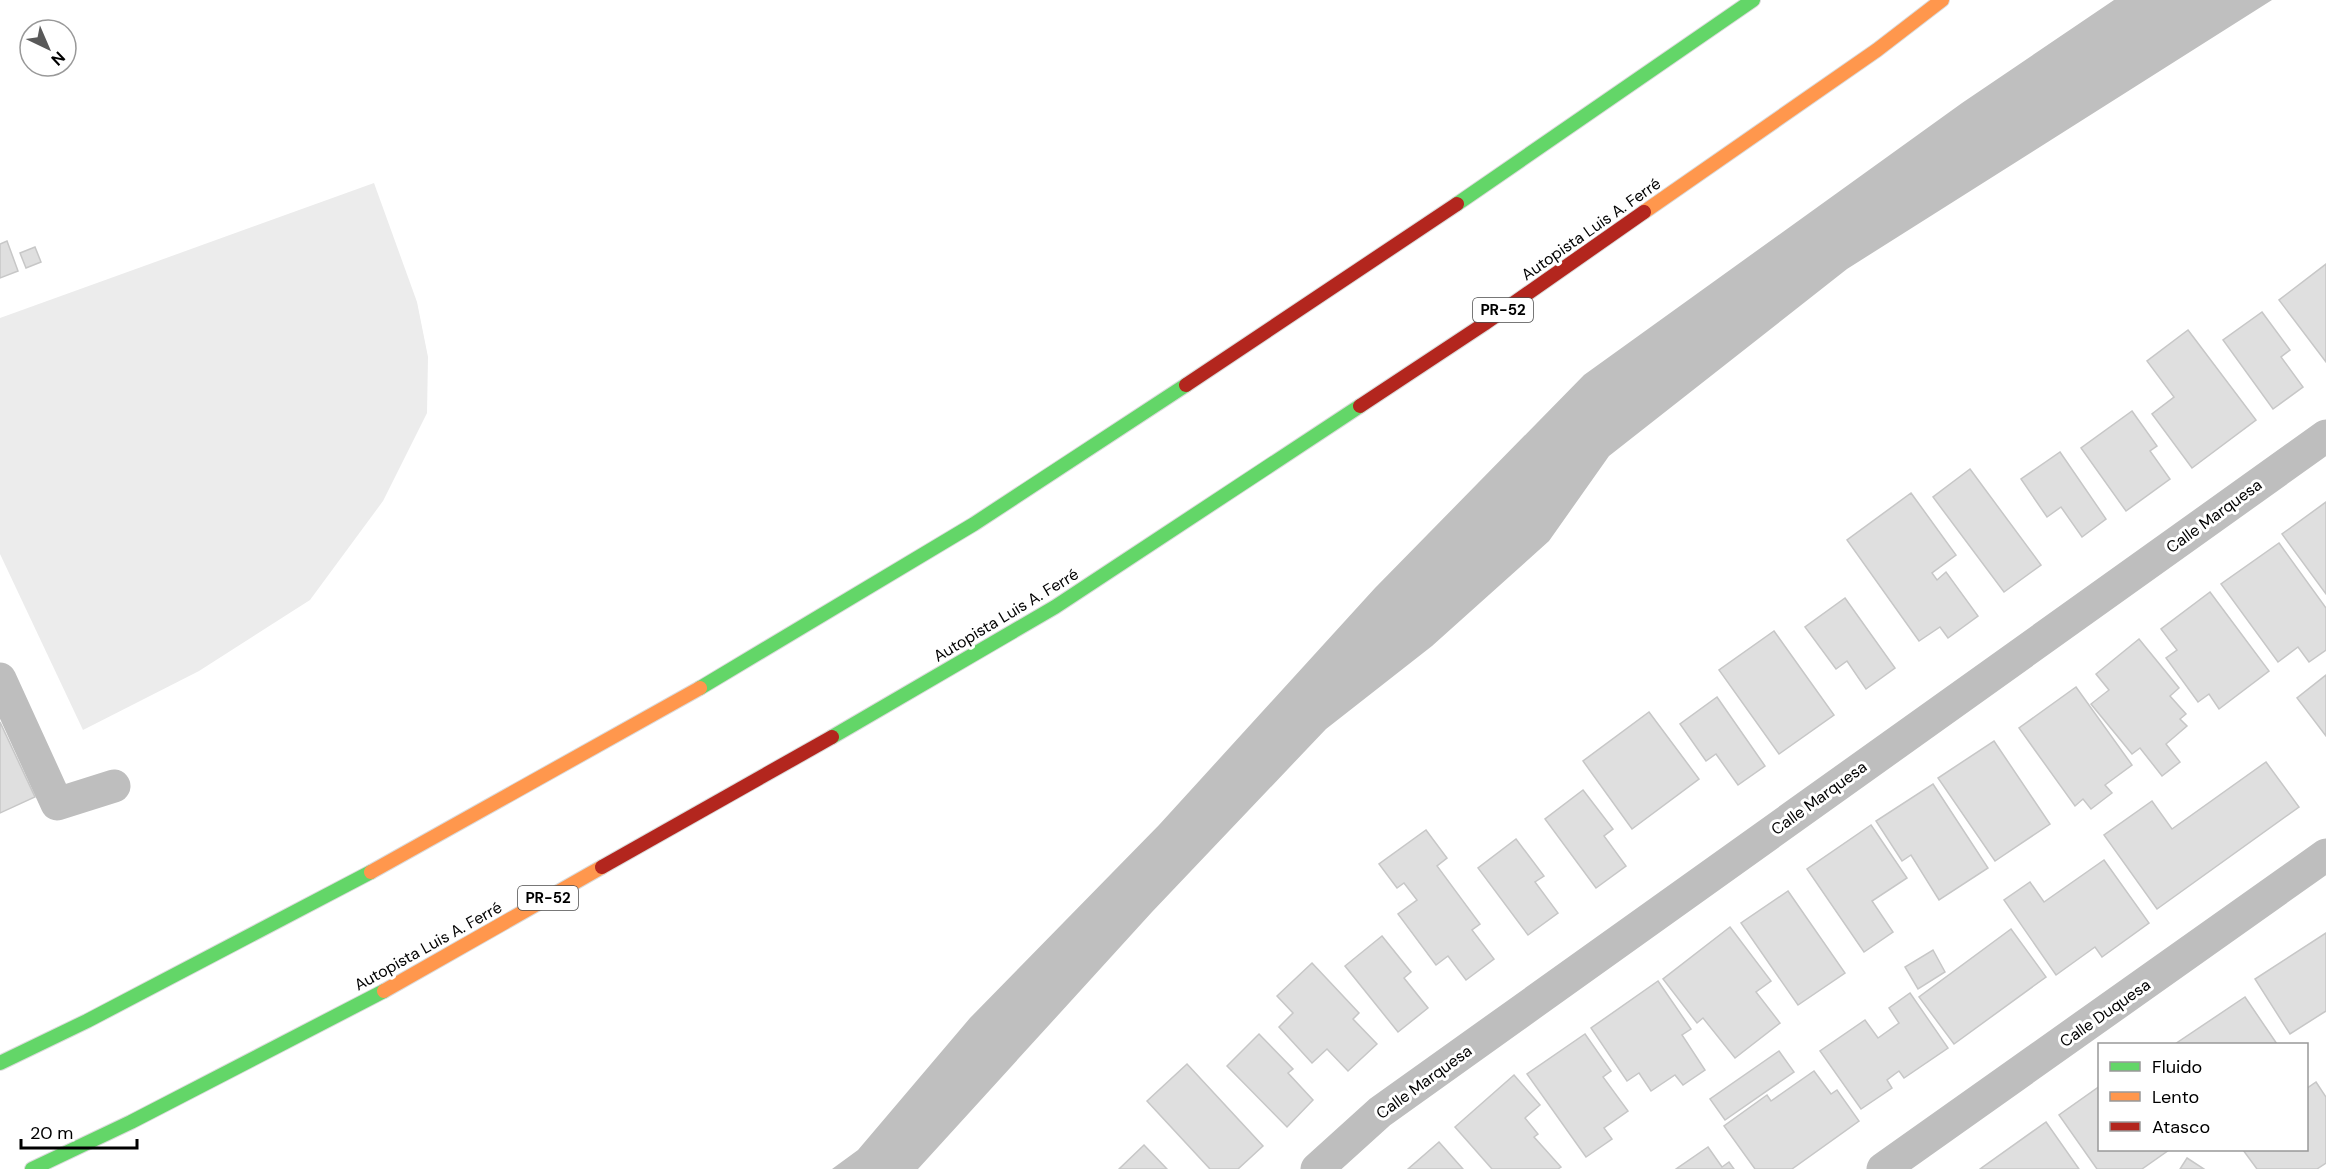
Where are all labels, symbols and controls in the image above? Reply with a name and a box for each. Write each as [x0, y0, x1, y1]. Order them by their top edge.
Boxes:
north arrow [18, 18, 78, 78]
text: N [47, 47, 70, 70]
street label: Autopista Luis A. Ferré [1517, 173, 1665, 285]
road number: PR-52 [1473, 298, 1533, 322]
street label: Calle Marquesa [2162, 474, 2266, 558]
street label: Autopista Luis A. Ferré [930, 563, 1082, 667]
street label: Calle Marquesa [1767, 756, 1871, 840]
road number: PR-52 [518, 886, 578, 910]
street label: Autopista Luis A. Ferré [350, 897, 506, 995]
street label: Calle Duquesa [2056, 974, 2154, 1052]
street label: Calle Marquesa [1372, 1040, 1476, 1124]
legend [2098, 1043, 2308, 1151]
text: Fluido [2152, 1055, 2202, 1079]
text: Lento [2152, 1085, 2199, 1109]
scale bar [21, 1112, 136, 1150]
text: Atasco [2152, 1115, 2210, 1139]
text: 20 m [30, 1121, 73, 1145]

